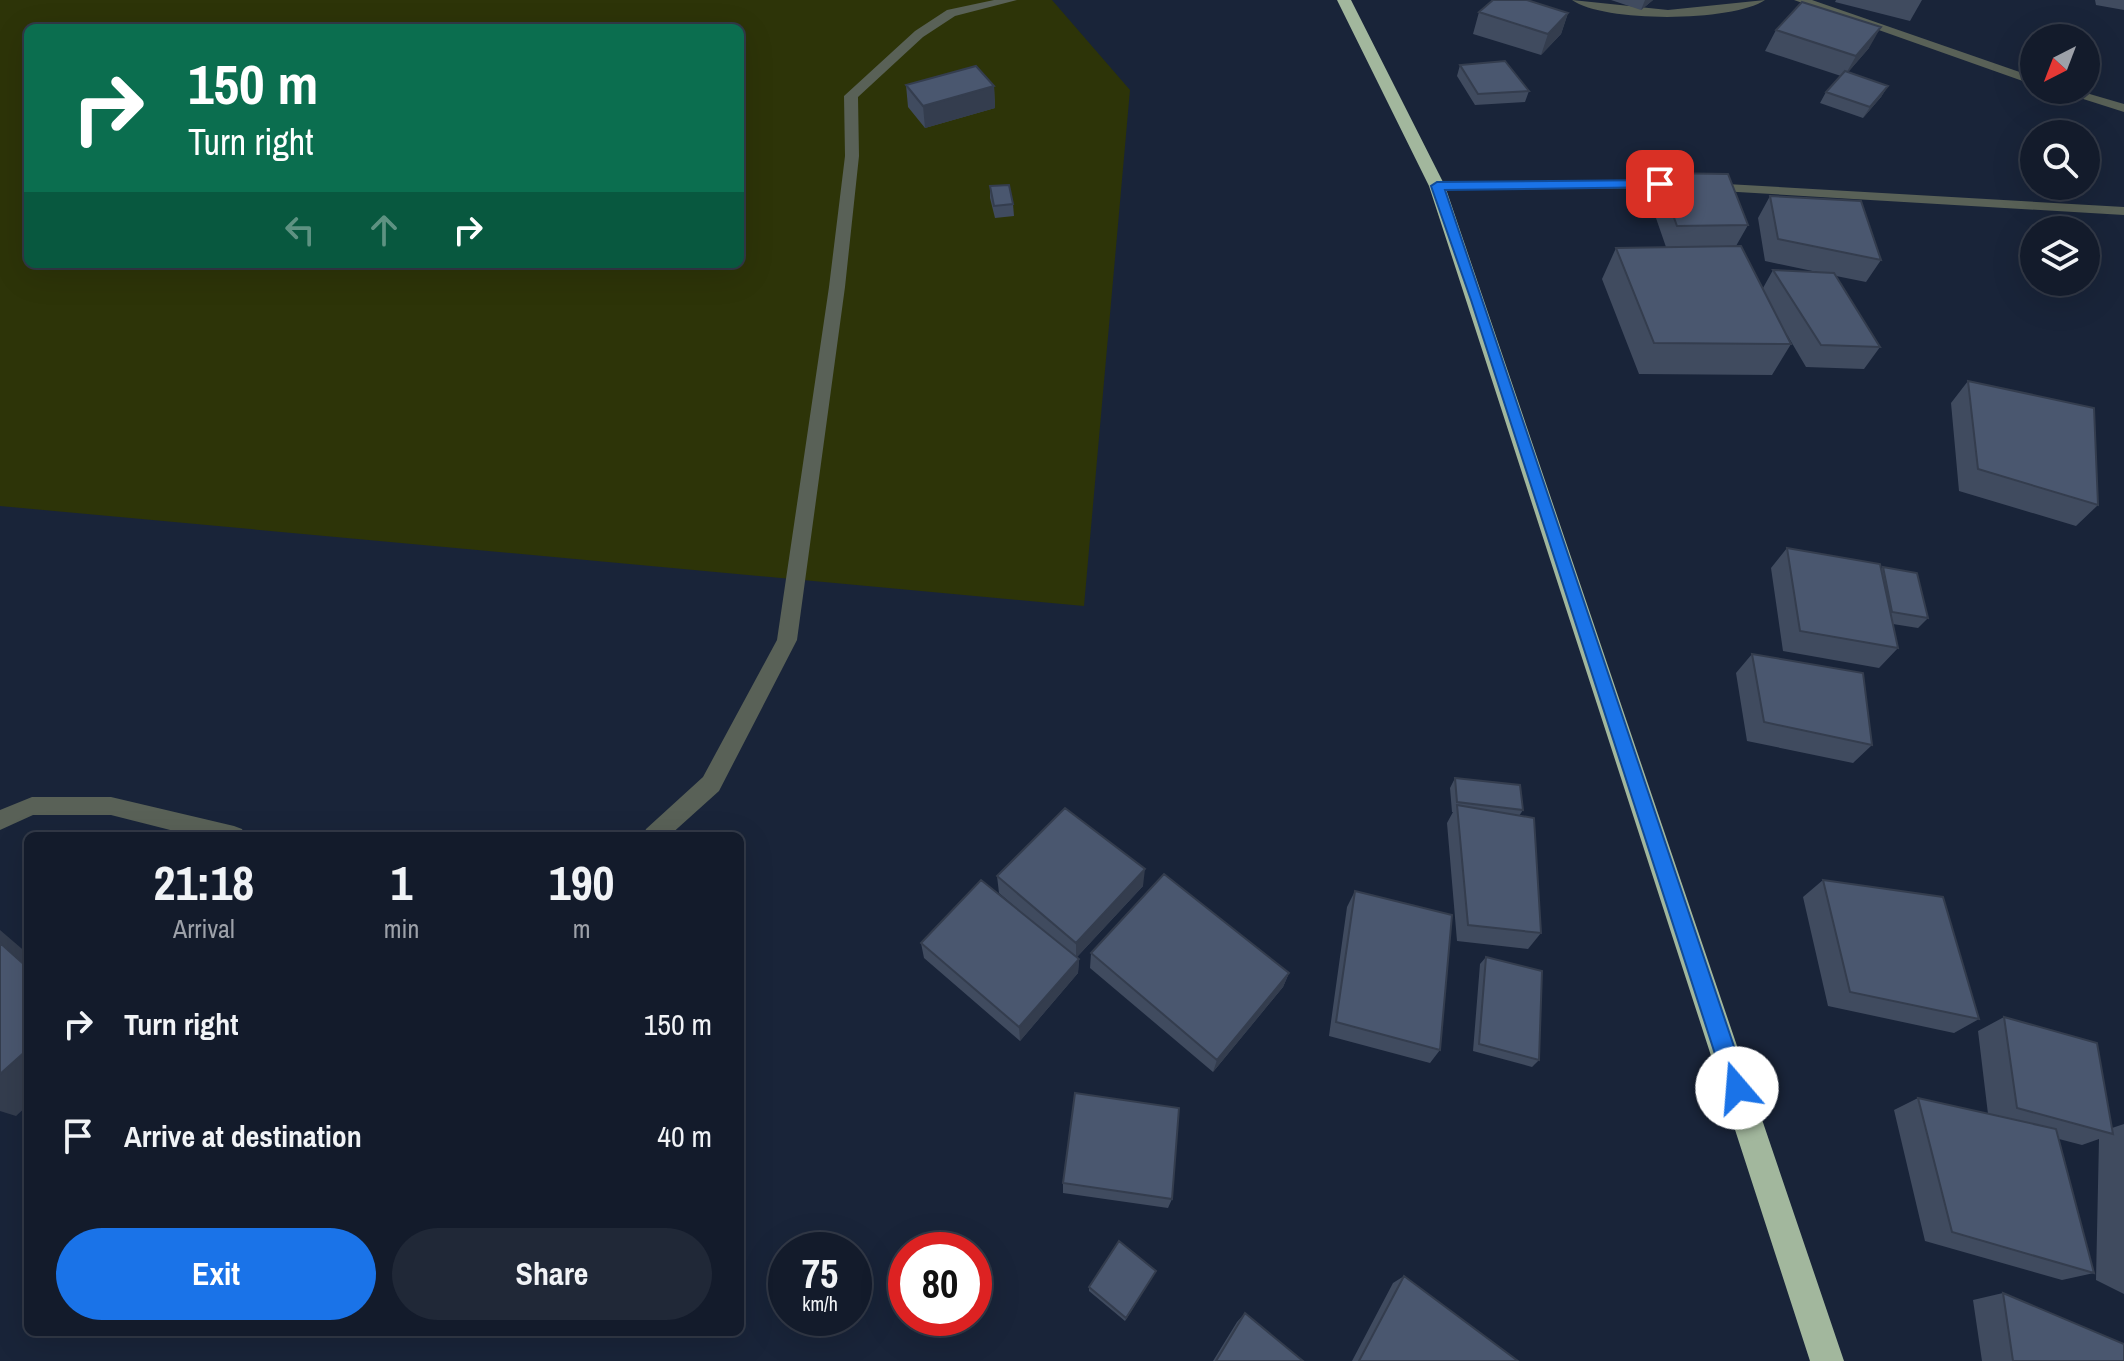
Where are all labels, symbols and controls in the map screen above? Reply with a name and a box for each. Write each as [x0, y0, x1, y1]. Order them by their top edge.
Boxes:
north arrow [2020, 24, 2100, 104]
map controls [2020, 24, 2100, 296]
text: 150 m [188, 46, 318, 121]
icon: right [56, 56, 160, 160]
text: Turn right [188, 118, 313, 166]
button: search [2020, 120, 2100, 200]
pin [1626, 150, 1694, 218]
icon: arrive [1638, 162, 1682, 206]
icon: left [278, 208, 322, 252]
icon: ahead [362, 208, 406, 252]
icon: right [446, 208, 490, 252]
button: layers [2020, 216, 2100, 296]
text: 21:18 [154, 850, 254, 915]
text: 1 [391, 850, 412, 915]
text: 190 [549, 850, 614, 915]
text: Arrival [173, 911, 235, 946]
text: min [384, 911, 419, 946]
text: m [573, 911, 591, 946]
icon: right [56, 1002, 100, 1046]
text: Turn right [124, 1004, 238, 1044]
text: 150 m [644, 1004, 712, 1044]
position arrow [1695, 1046, 1779, 1130]
icon: arrive [56, 1114, 100, 1158]
text: Arrive at destination [124, 1116, 362, 1156]
text: 40 m [657, 1116, 712, 1156]
button: Exit [56, 1228, 376, 1320]
button: Share [392, 1228, 712, 1320]
speed limit sign: 80 [888, 1232, 992, 1336]
text: 75 [802, 1247, 838, 1300]
text: km/h [802, 1290, 838, 1317]

